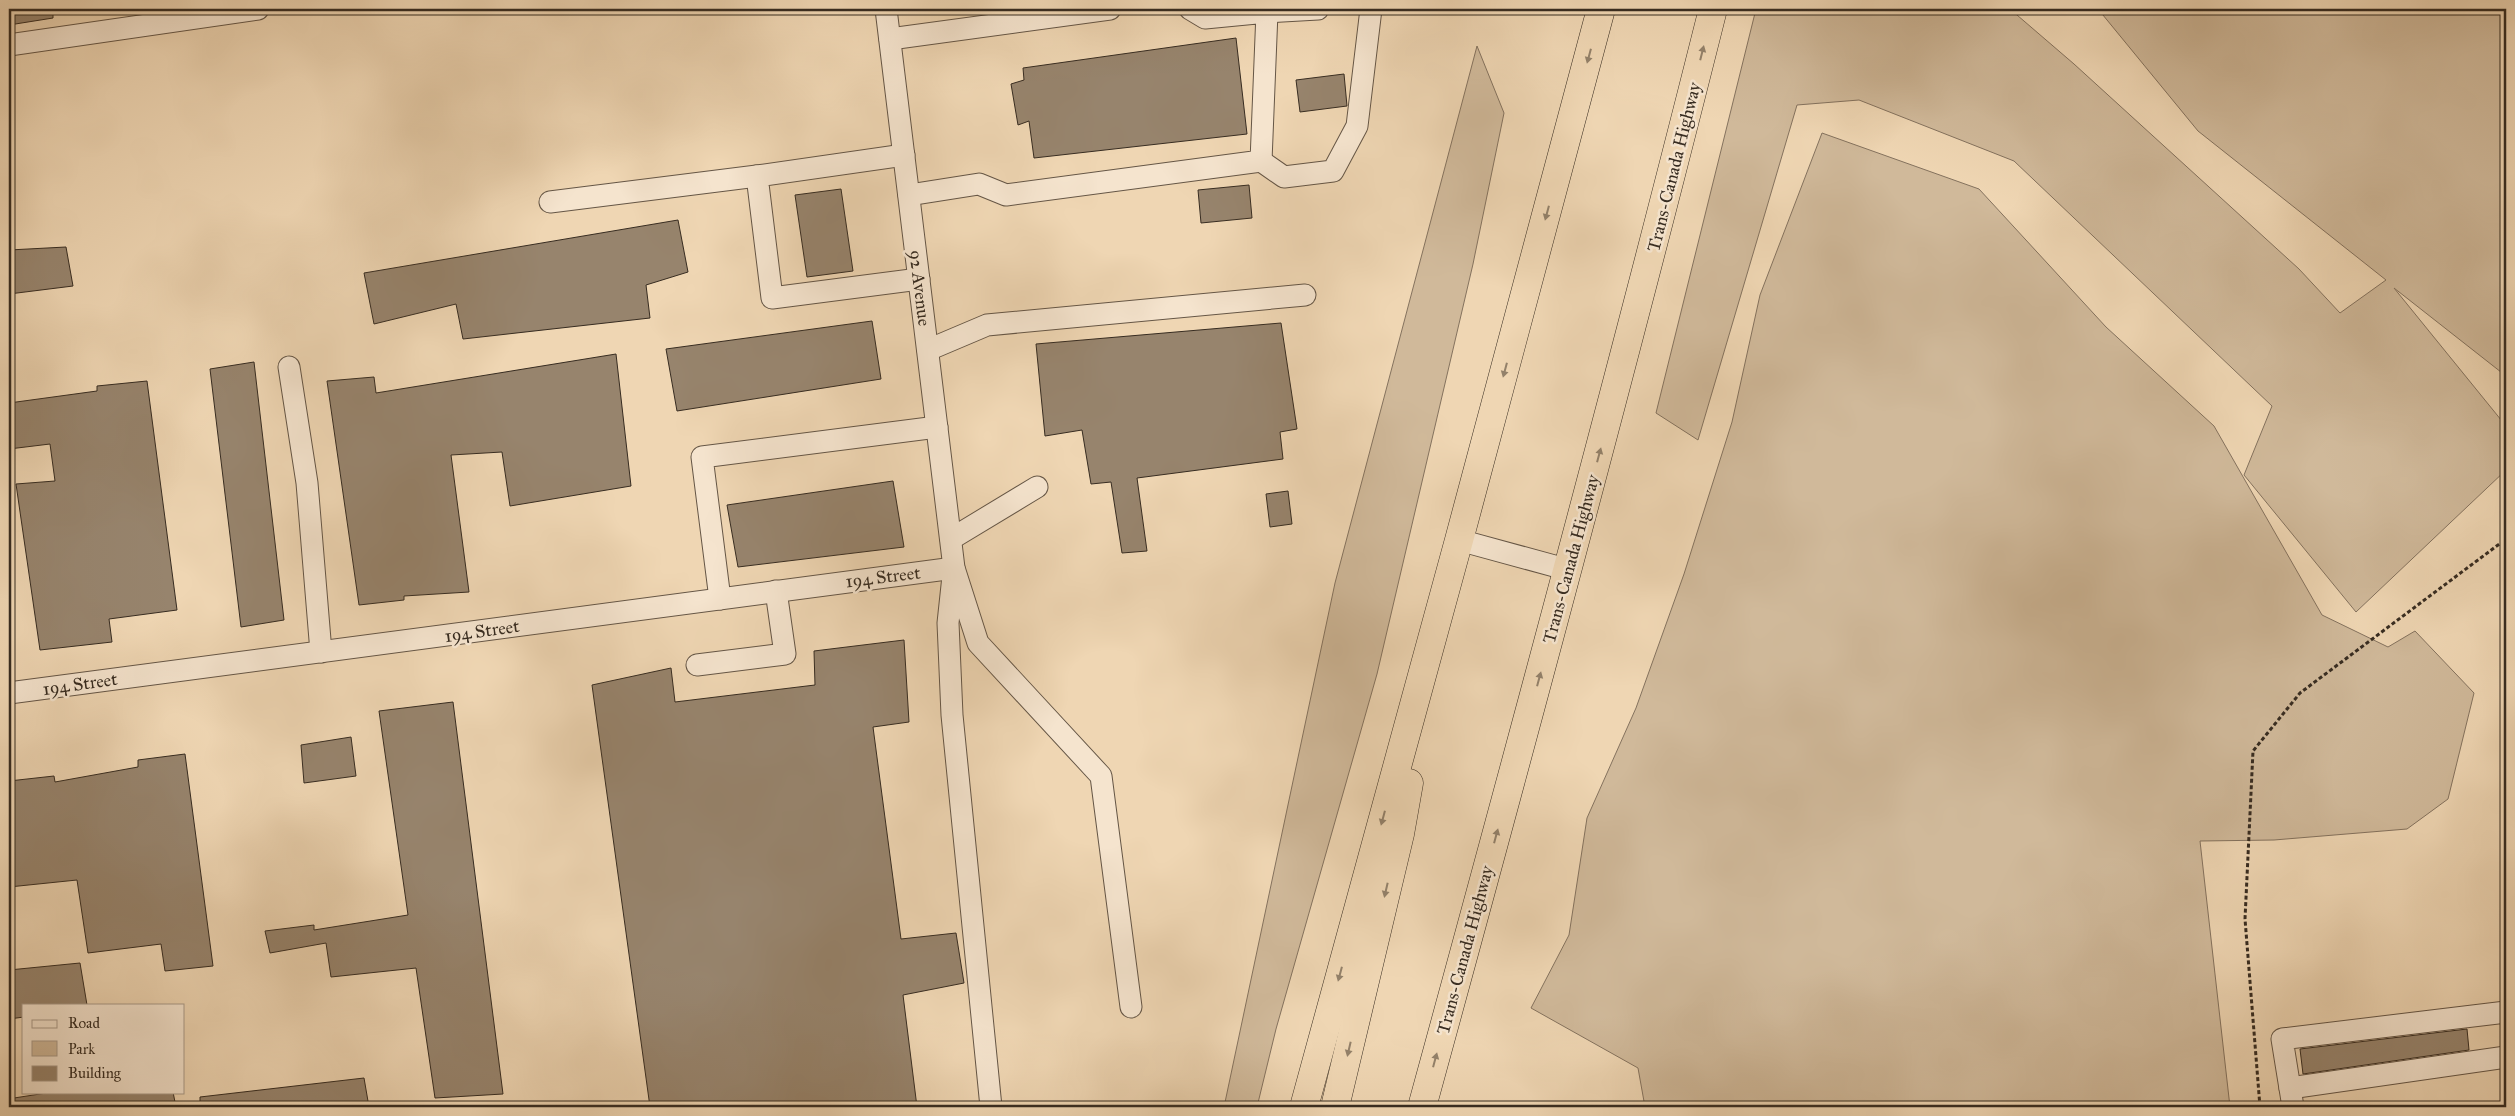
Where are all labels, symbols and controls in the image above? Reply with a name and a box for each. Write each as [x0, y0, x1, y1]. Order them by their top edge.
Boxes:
one-way arrow [1698, 46, 1706, 61]
one-way arrow [1584, 48, 1592, 63]
street label: Trans-Canada Highway [1642, 79, 1707, 254]
one-way arrow [1542, 205, 1550, 220]
street label: 92 Avenue [904, 249, 936, 327]
one-way arrow [1500, 362, 1508, 377]
one-way arrow [1595, 447, 1603, 462]
street label: Trans-Canada Highway [1538, 472, 1605, 646]
street label: 194 Street [844, 561, 922, 593]
street label: 194 Street [443, 615, 521, 647]
street label: 194 Street [41, 668, 119, 700]
one-way arrow [1535, 672, 1543, 687]
one-way arrow [1379, 810, 1387, 825]
one-way arrow [1493, 828, 1501, 843]
street label: Trans-Canada Highway [1432, 863, 1499, 1037]
one-way arrow [1382, 883, 1390, 898]
one-way arrow [1336, 967, 1344, 982]
legend [22, 1004, 185, 1094]
text: Road [68, 1014, 100, 1032]
text: Park [68, 1040, 95, 1058]
one-way arrow [1345, 1041, 1353, 1056]
one-way arrow [1432, 1053, 1440, 1068]
text: Building [68, 1064, 122, 1082]

